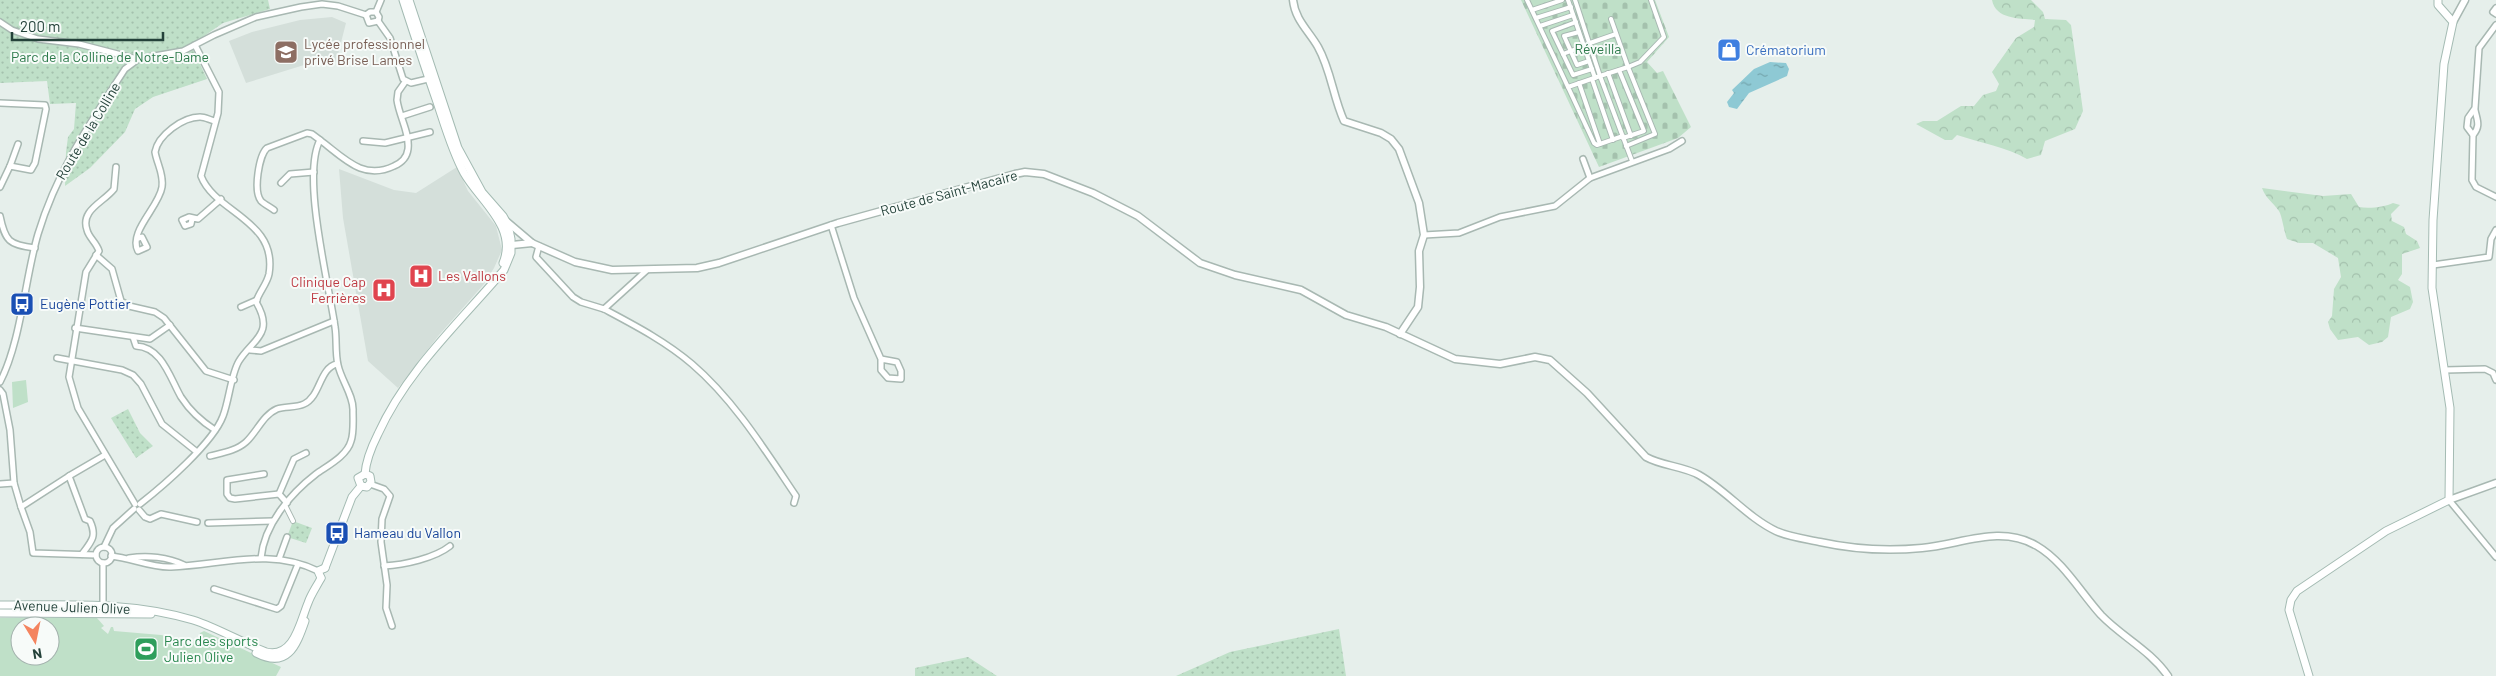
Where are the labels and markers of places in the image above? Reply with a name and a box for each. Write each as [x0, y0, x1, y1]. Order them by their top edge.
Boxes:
place label: Lycée professionnel privé Brise Lames [304, 35, 425, 68]
shop icon: Crématorium [1716, 37, 1742, 63]
school or university icon: Lycée professionnel privé Brise Lames [273, 39, 299, 65]
place label: Crématorium [1746, 41, 1826, 58]
hospital icon: Les Vallons [408, 263, 434, 289]
place label: Les Vallons [438, 267, 506, 284]
place label: Clinique Cap Ferrières [291, 273, 366, 306]
hospital icon: Clinique Cap Ferrières [371, 277, 397, 303]
bus stop icon: Eugène Pottier [9, 291, 35, 317]
place label: Eugène Pottier [40, 295, 131, 312]
bus stop icon: Hameau du Vallon [324, 520, 350, 546]
place label: Hameau du Vallon [354, 524, 461, 541]
place label: Parc des sports Julien Olive [164, 632, 258, 665]
sports icon: Parc des sports Julien Olive [133, 636, 159, 662]

